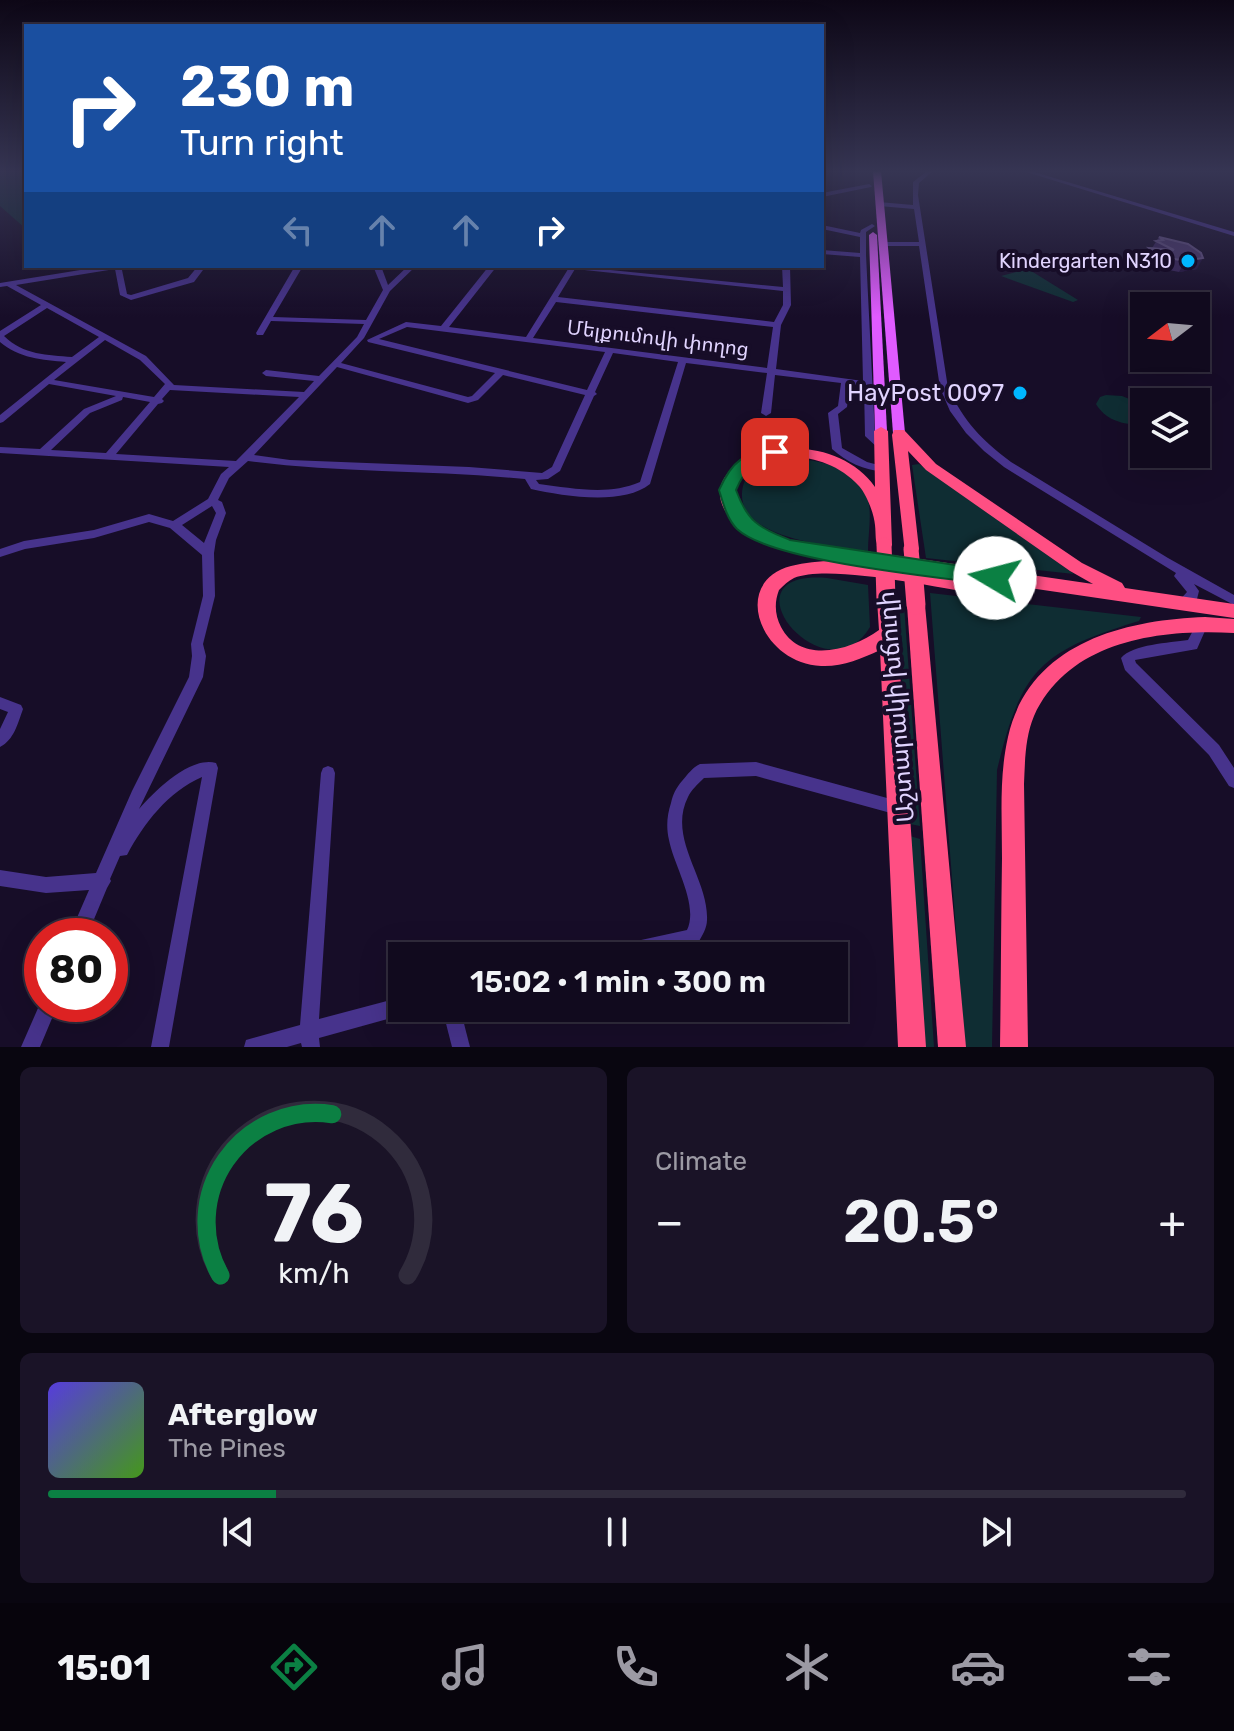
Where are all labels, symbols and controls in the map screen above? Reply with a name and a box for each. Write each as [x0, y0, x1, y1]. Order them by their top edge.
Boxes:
text: 230 m [180, 54, 355, 120]
icon: right [48, 56, 152, 160]
text: Turn right [180, 121, 344, 164]
icon: left [276, 208, 320, 252]
icon: ahead [360, 208, 404, 252]
icon: ahead [444, 208, 488, 252]
icon: right [528, 208, 572, 252]
place label: Kindergarten N310 [999, 249, 1172, 273]
marker: Kindergarten N310 [1179, 252, 1197, 270]
north arrow [1130, 292, 1210, 372]
map controls [1130, 292, 1210, 468]
street label: Մելքումովի փողոց [566, 315, 750, 361]
place label: HayPost 0097 [847, 379, 1004, 407]
marker: HayPost 0097 [1011, 384, 1029, 402]
button: layers [1130, 388, 1210, 468]
pin [741, 418, 809, 486]
icon: arrive [753, 430, 797, 474]
position arrow [953, 536, 1037, 620]
street label: Աշտարակի խճուղի [872, 590, 920, 824]
speed limit sign: 80 [24, 918, 128, 1022]
text: 15:02 · 1 min · 300 m [470, 964, 766, 1000]
text: Climate [655, 1146, 747, 1177]
text: 76 [264, 1164, 363, 1263]
text: 20.5° [843, 1186, 999, 1257]
text: − [655, 1196, 684, 1248]
text: + [1159, 1196, 1186, 1248]
text: km/h [278, 1256, 349, 1290]
text: Afterglow [168, 1397, 318, 1433]
text: The Pines [168, 1433, 286, 1464]
icon: previous [216, 1510, 260, 1554]
icon: pause [595, 1510, 639, 1554]
icon: next [974, 1510, 1018, 1554]
icon: directions [266, 1639, 322, 1695]
icon: music [437, 1639, 493, 1695]
icon: phone [608, 1639, 664, 1695]
icon: climate [779, 1639, 835, 1695]
icon: car [950, 1639, 1006, 1695]
icon: filters [1121, 1639, 1177, 1695]
text: 15:01 [57, 1646, 151, 1689]

